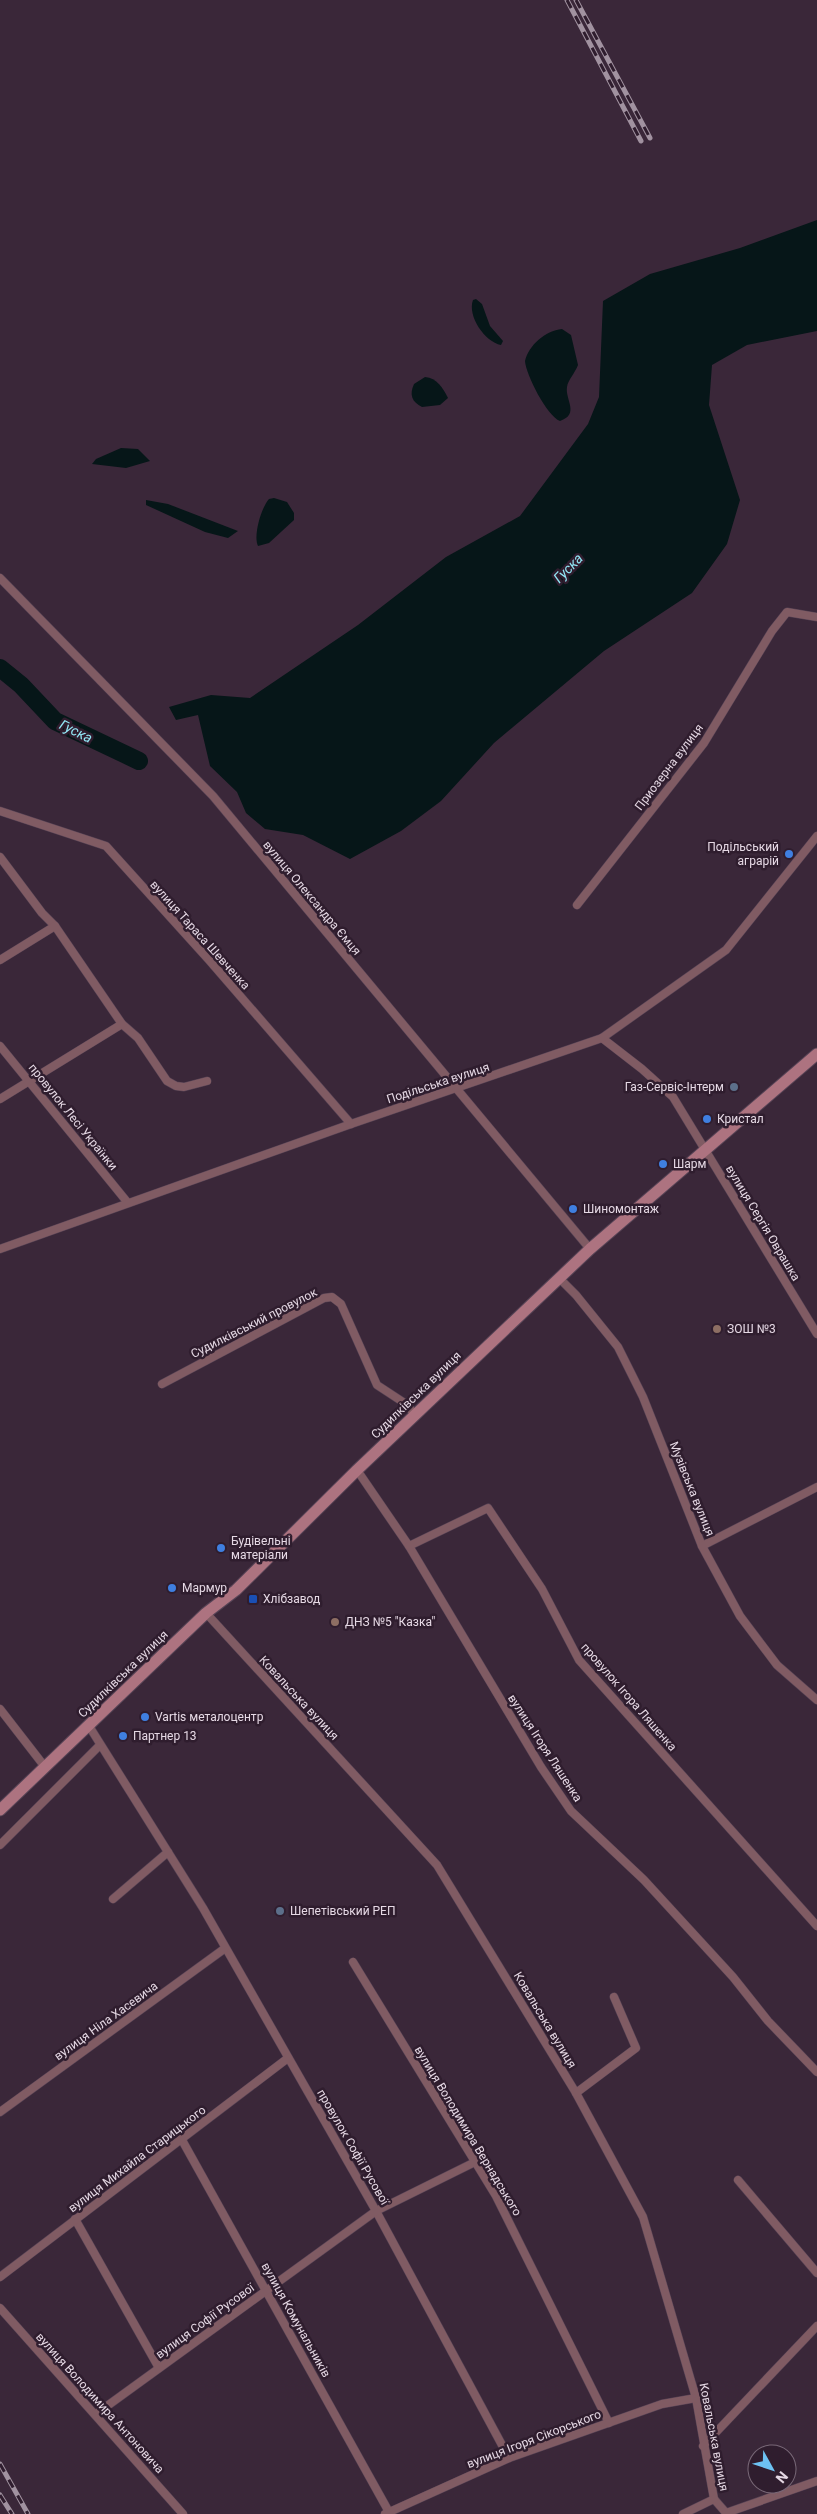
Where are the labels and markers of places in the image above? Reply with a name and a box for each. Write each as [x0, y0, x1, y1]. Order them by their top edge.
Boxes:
place label: Подільський аграрій [707, 840, 779, 868]
marker: Подільський аграрій [783, 848, 795, 860]
place label: Газ-Сервіс-Інтерм [625, 1080, 724, 1094]
marker: Газ-Сервіс-Інтерм [728, 1081, 740, 1093]
place label: Кристал [717, 1112, 764, 1126]
marker: Кристал [701, 1113, 713, 1125]
place label: Шарм [673, 1157, 706, 1171]
marker: Шарм [657, 1158, 669, 1170]
place label: Шиномонтаж [583, 1202, 660, 1216]
marker: Шиномонтаж [567, 1203, 579, 1215]
place label: ЗОШ №3 [727, 1322, 776, 1336]
marker: ЗОШ №3 [711, 1323, 723, 1335]
place label: Будівельні матеріали [231, 1534, 291, 1562]
marker: Будівельні матеріали [215, 1542, 227, 1554]
place label: Мармур [182, 1581, 227, 1595]
marker: Мармур [166, 1582, 178, 1594]
place label: Хлібзавод [263, 1592, 320, 1606]
marker: Хлібзавод [247, 1593, 259, 1605]
place label: ДНЗ №5 "Казка" [345, 1615, 436, 1629]
marker: ДНЗ №5 "Казка" [329, 1616, 341, 1628]
place label: Vartis металоцентр [155, 1710, 264, 1724]
marker: Vartis металоцентр [139, 1711, 151, 1723]
place label: Партнер 13 [133, 1729, 197, 1743]
marker: Партнер 13 [117, 1730, 129, 1742]
place label: Шепетівський РЕП [290, 1904, 396, 1918]
marker: Шепетівський РЕП [274, 1905, 286, 1917]

